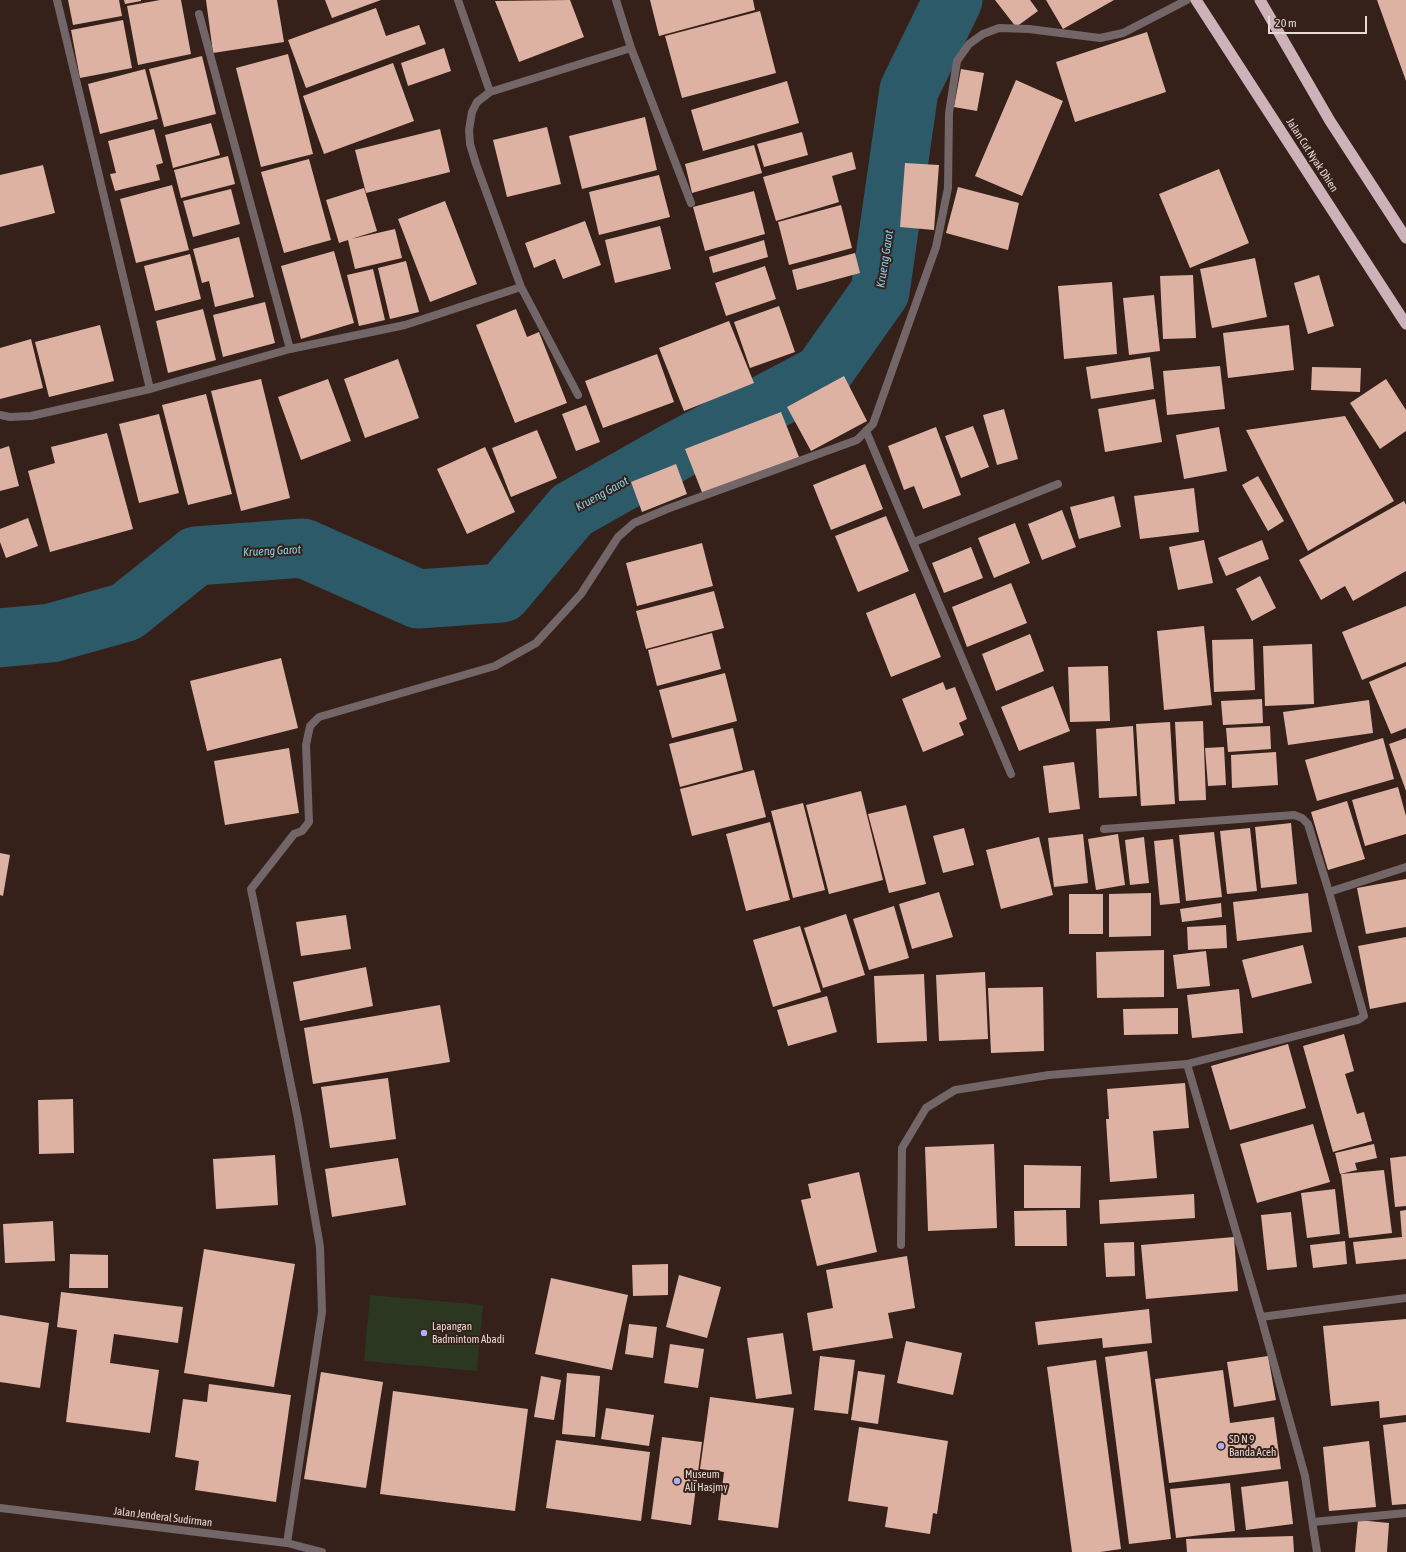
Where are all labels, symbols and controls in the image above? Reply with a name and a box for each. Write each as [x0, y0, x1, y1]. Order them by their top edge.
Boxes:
scale bar [1270, 8, 1369, 34]
text: 20 m [1275, 16, 1297, 30]
street label: Jalan Cut Nyak Dhien [1283, 116, 1341, 194]
water label: Krueng Garot [873, 229, 897, 289]
water label: Krueng Garot [573, 474, 631, 514]
water label: Krueng Garot [243, 542, 301, 560]
place label: Lapangan Badmintom Abadi [432, 1320, 504, 1346]
marker: Lapangan Badmintom Abadi [419, 1328, 429, 1338]
place label: SD N 9 Banda Aceh [1229, 1433, 1276, 1459]
marker: SD N 9 Banda Aceh [1216, 1441, 1226, 1451]
place label: Museum Ali Hasjmy [685, 1468, 728, 1494]
marker: Museum Ali Hasjmy [672, 1476, 682, 1486]
street label: Jalan Jenderal Sudirman [113, 1504, 213, 1530]

